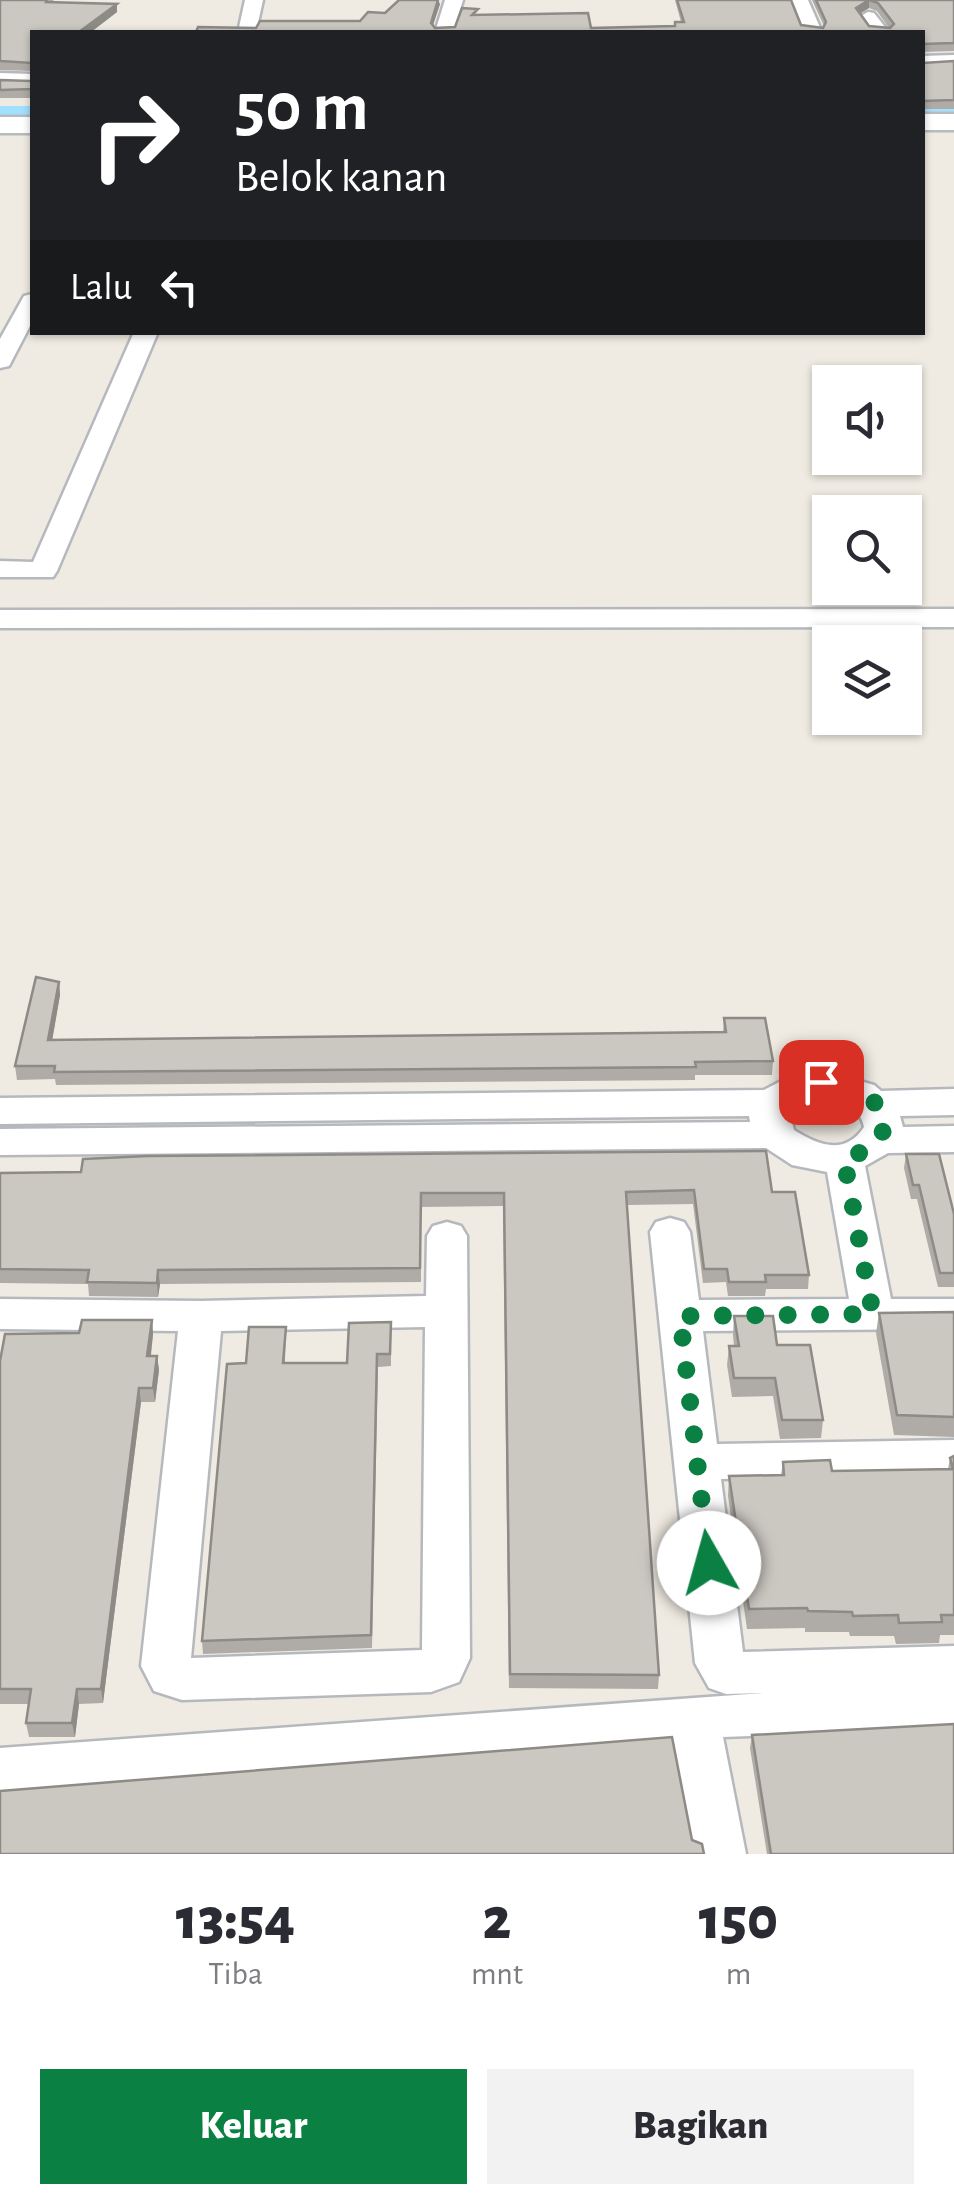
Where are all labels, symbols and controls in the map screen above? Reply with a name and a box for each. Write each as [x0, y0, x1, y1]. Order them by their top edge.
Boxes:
icon: right [70, 70, 200, 200]
text: 50 m [235, 73, 369, 143]
text: Belok kanan [235, 155, 447, 200]
icon: left [152, 260, 207, 315]
text: Lalu [70, 269, 132, 307]
map controls [812, 365, 922, 735]
button: sound [812, 365, 922, 475]
button: search [812, 495, 922, 605]
button: layers [812, 625, 922, 735]
pin [779, 1040, 864, 1125]
icon: arrive [794, 1055, 849, 1110]
position arrow [657, 1511, 761, 1615]
text: 13:54 [176, 1890, 295, 1950]
text: 2 [483, 1890, 511, 1950]
text: 150 [699, 1890, 778, 1950]
text: Tiba [208, 1958, 263, 1990]
text: mnt [471, 1958, 523, 1990]
text: m [726, 1958, 751, 1990]
button: Keluar [40, 2069, 467, 2184]
button: Bagikan [487, 2069, 914, 2184]

